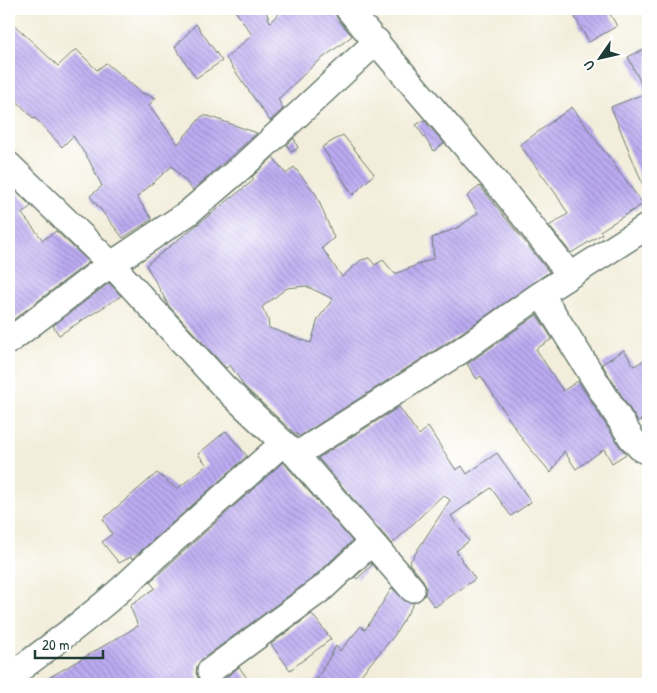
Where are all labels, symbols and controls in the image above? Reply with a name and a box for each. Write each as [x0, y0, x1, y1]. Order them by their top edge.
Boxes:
north arrow [574, 32, 624, 82]
text: U [579, 57, 599, 74]
scale bar [35, 628, 102, 660]
text: 20 m [42, 634, 69, 655]

